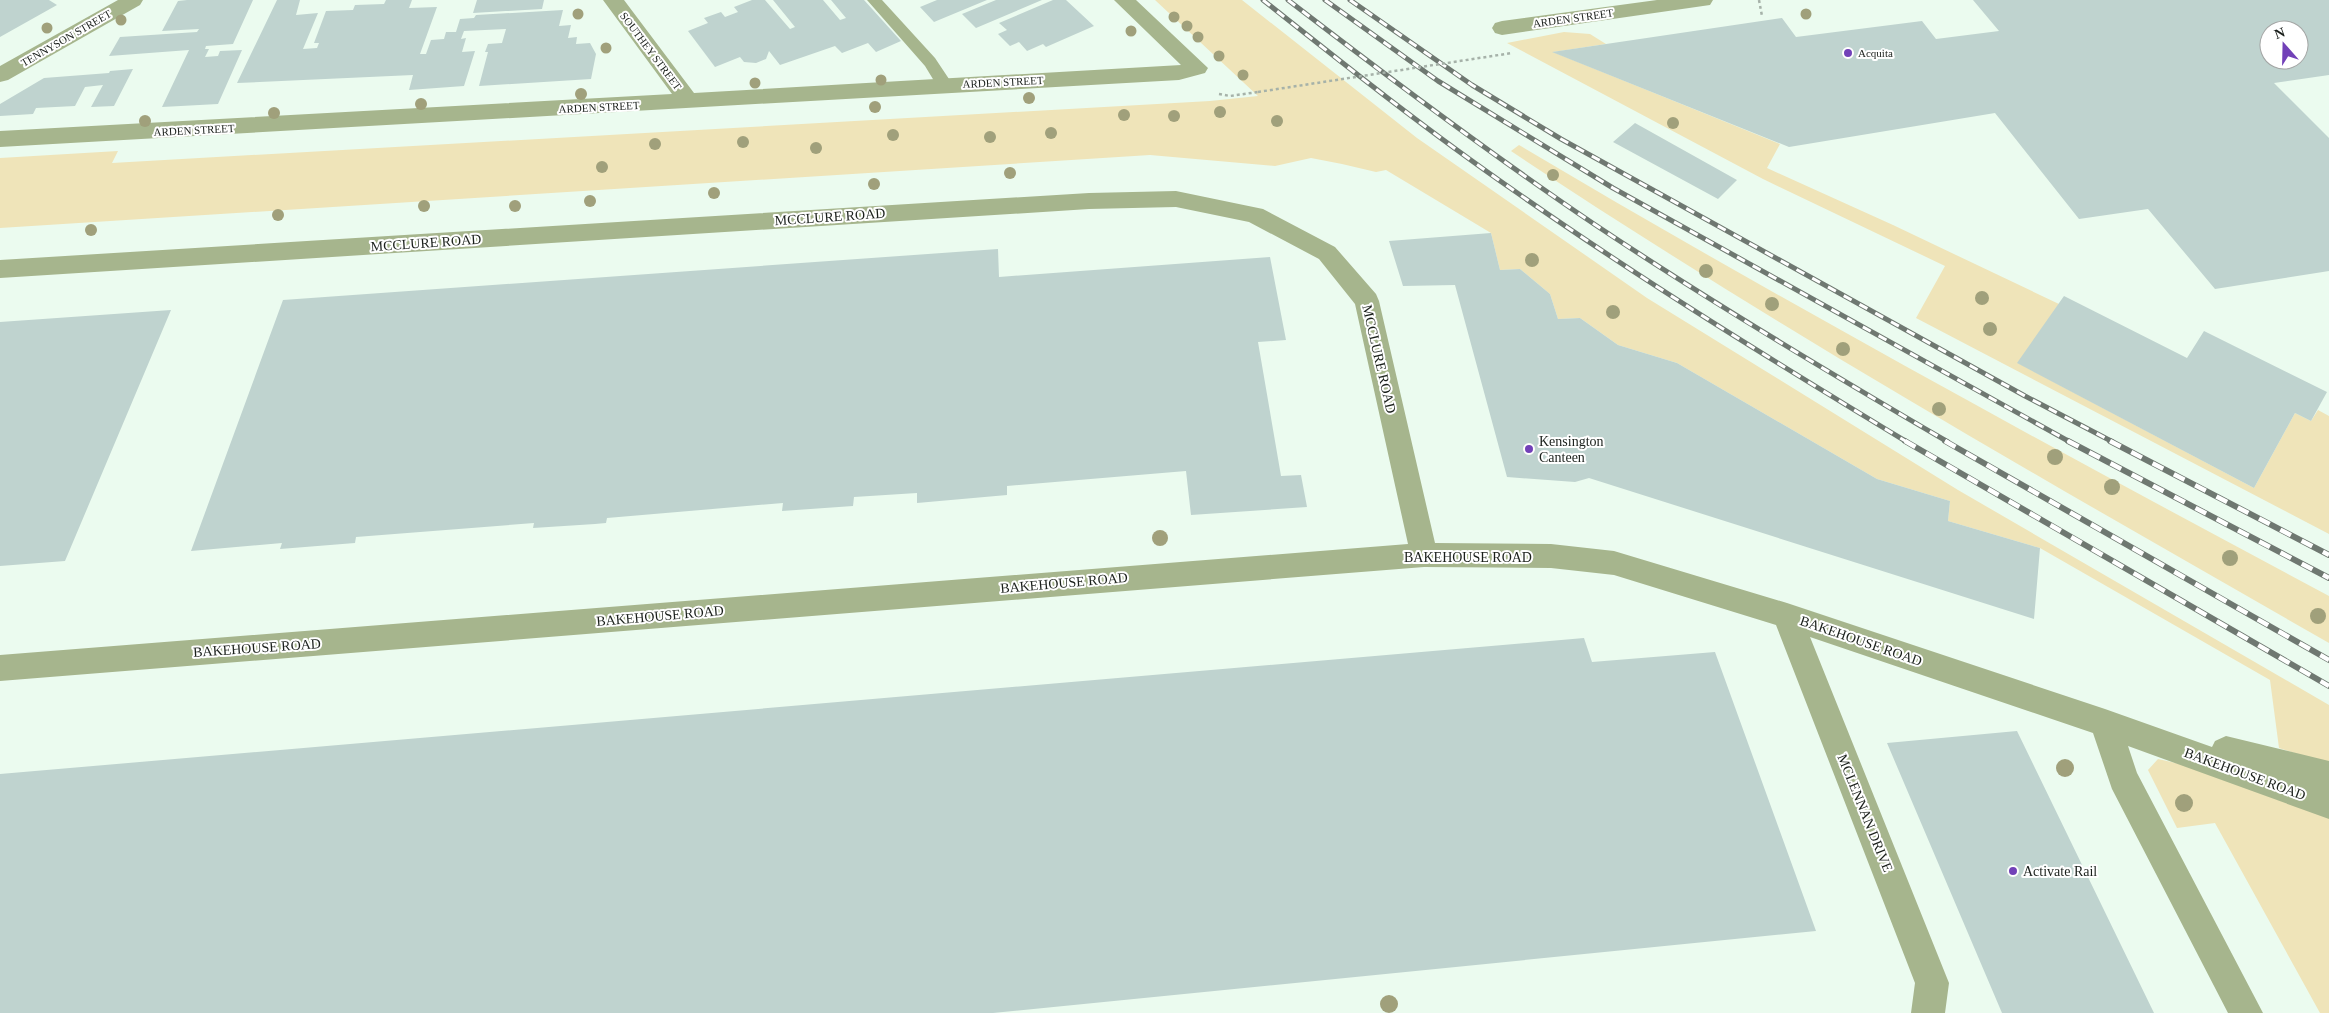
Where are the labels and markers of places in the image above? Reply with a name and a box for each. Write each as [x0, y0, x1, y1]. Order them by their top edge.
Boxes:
marker: Acquita [1842, 47, 1854, 59]
place label: Acquita [1858, 47, 1893, 59]
place label: Kensington Canteen [1539, 434, 1604, 465]
marker: Kensington Canteen [1523, 443, 1535, 455]
place label: Activate Rail [2023, 864, 2097, 879]
marker: Activate Rail [2007, 865, 2019, 877]

